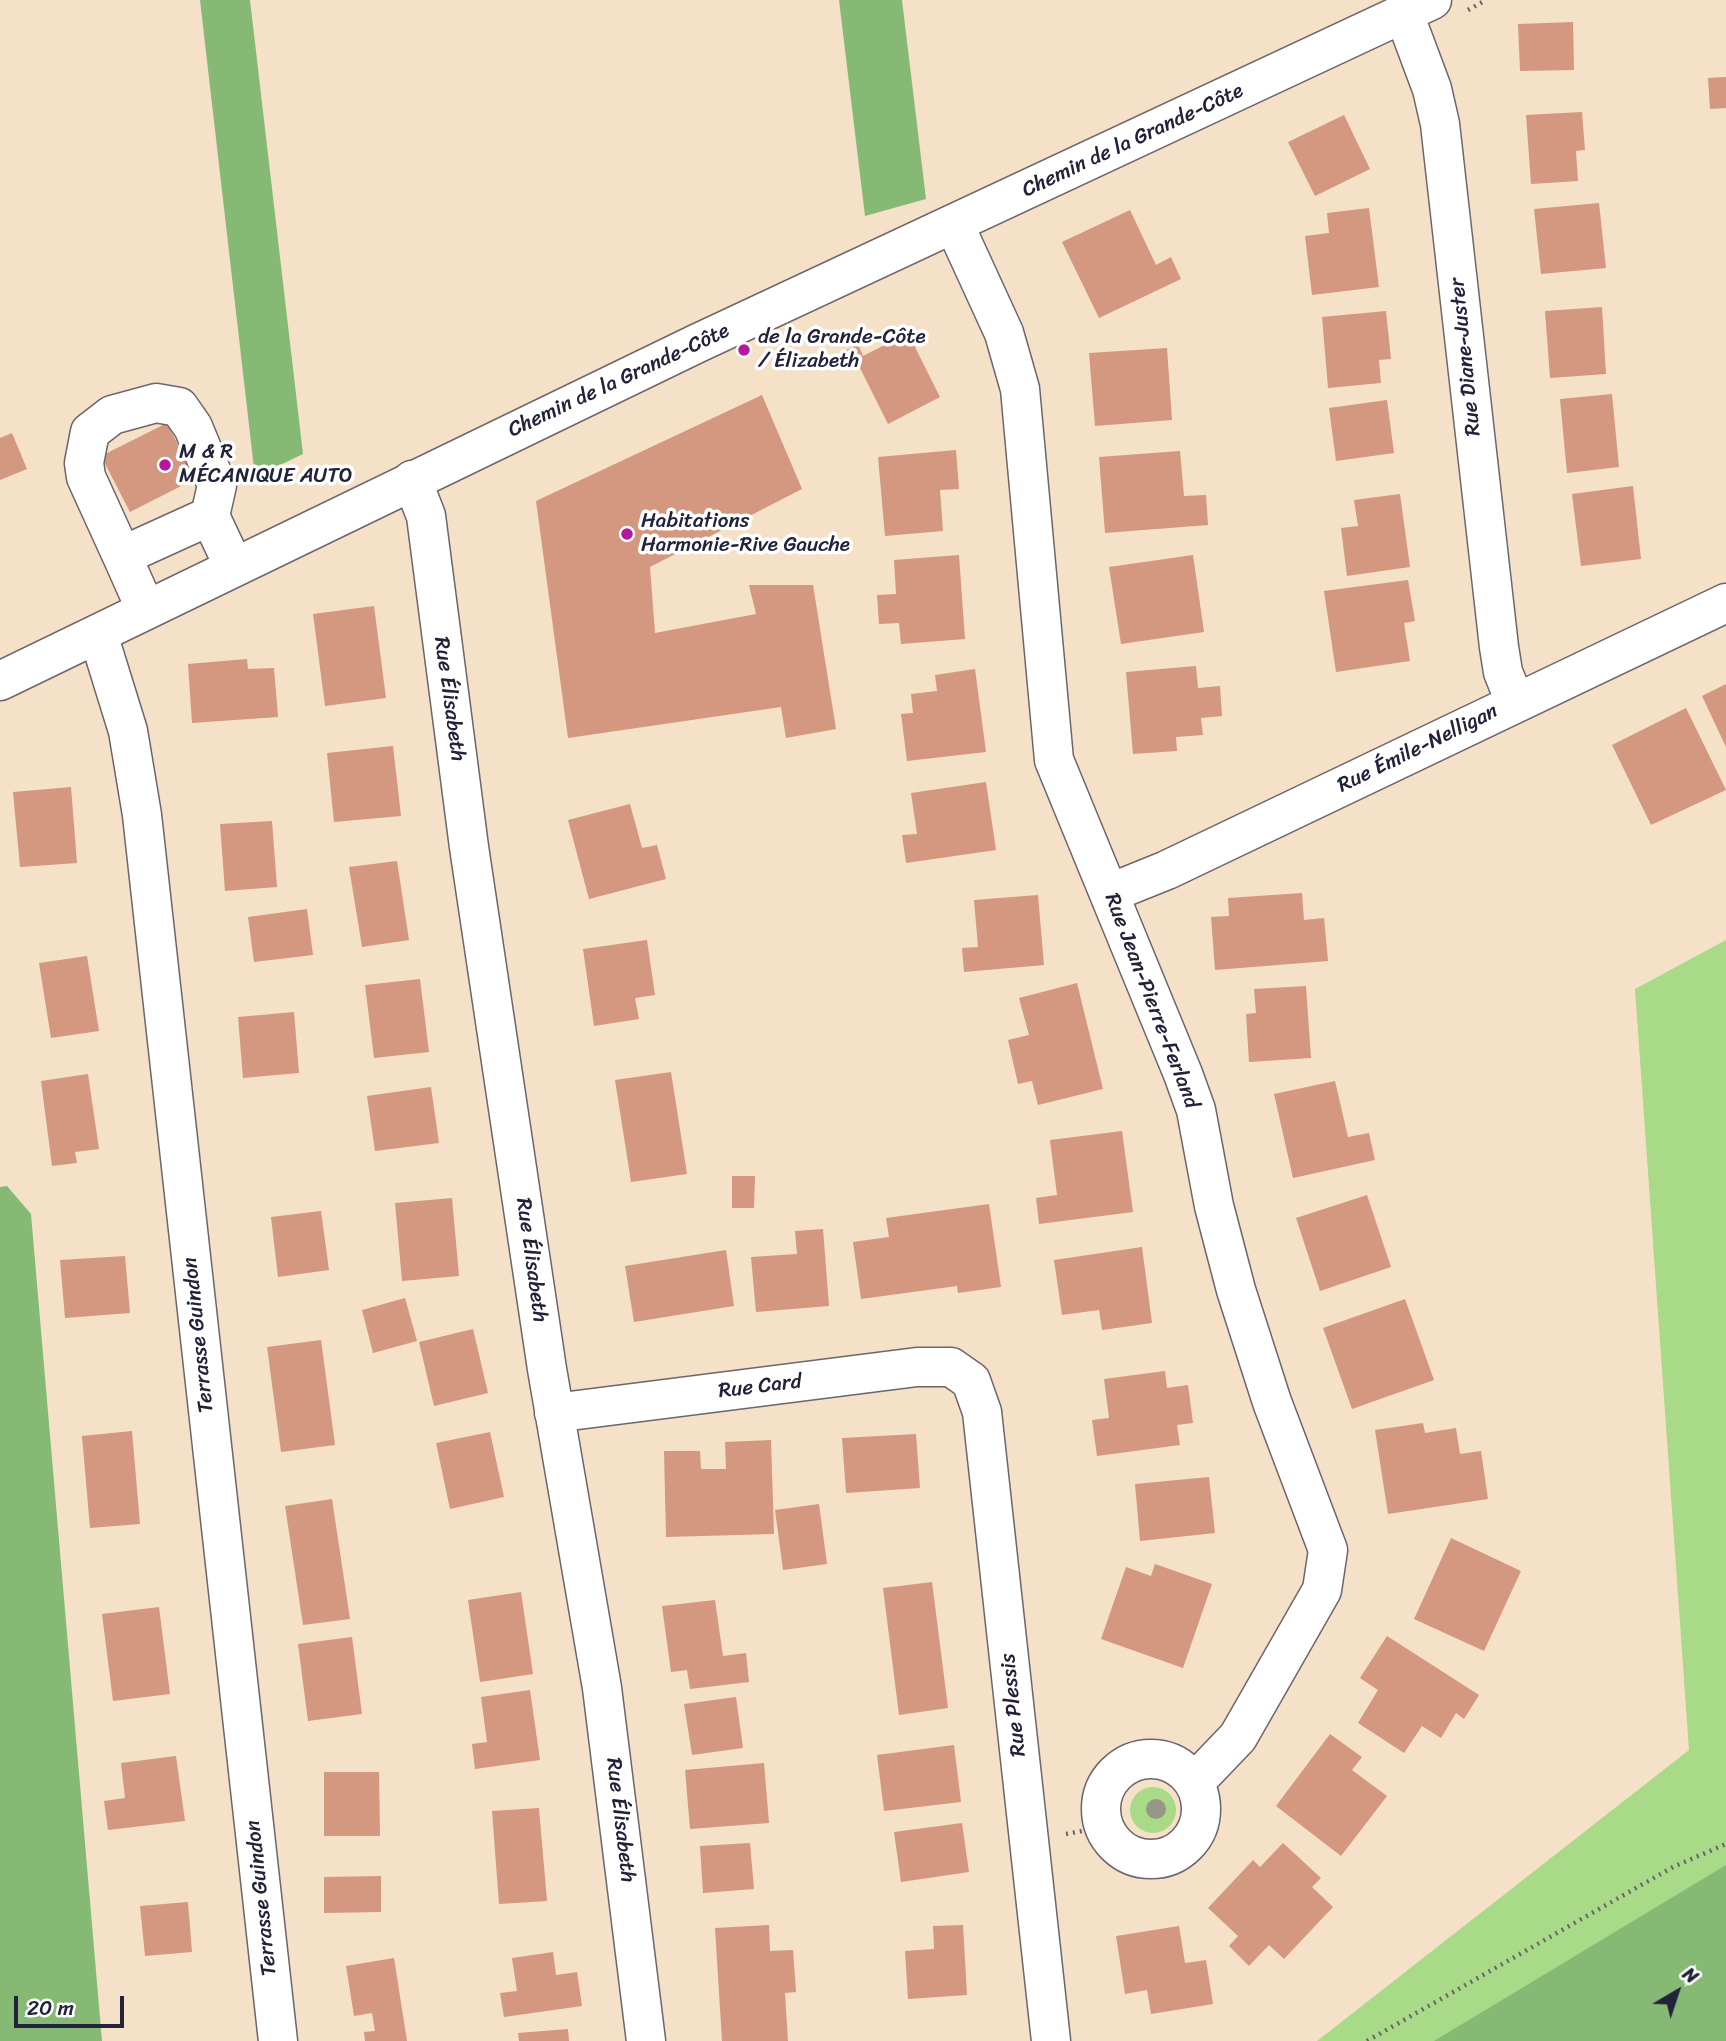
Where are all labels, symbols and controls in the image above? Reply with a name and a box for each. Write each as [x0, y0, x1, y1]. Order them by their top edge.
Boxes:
street label: Chemin de la Grande-Côte [1018, 79, 1248, 203]
street label: Rue Diane-Juster [1445, 277, 1487, 437]
street label: Chemin de la Grande-Côte [504, 319, 734, 443]
place label: de la Grande-Côte / Élizabeth [758, 325, 926, 375]
marker: de la Grande-Côte / Élizabeth [736, 342, 752, 358]
place label: M & R MÉCANIQUE AUTO [179, 440, 353, 490]
marker: M & R MÉCANIQUE AUTO [157, 457, 173, 473]
place label: Habitations Harmonie-Rive Gauche [641, 509, 850, 559]
marker: Habitations Harmonie-Rive Gauche [619, 526, 635, 542]
street label: Rue Élisabeth [428, 635, 470, 763]
street label: Rue Émile-Nelligan [1334, 699, 1502, 799]
street label: Rue Jean-Pierre-Ferland [1098, 890, 1204, 1112]
street label: Rue Élisabeth [510, 1196, 552, 1324]
street label: Terrasse Guindon [178, 1256, 220, 1414]
street label: Rue Card [717, 1369, 803, 1405]
street label: Rue Plessis [996, 1652, 1032, 1758]
street label: Rue Élisabeth [600, 1756, 640, 1884]
street label: Terrasse Guindon [241, 1819, 283, 1977]
north arrow [1642, 1957, 1712, 2027]
text: N [1675, 1958, 1706, 1992]
scale bar [18, 1982, 128, 2026]
text: 20 m [27, 1989, 74, 2027]

